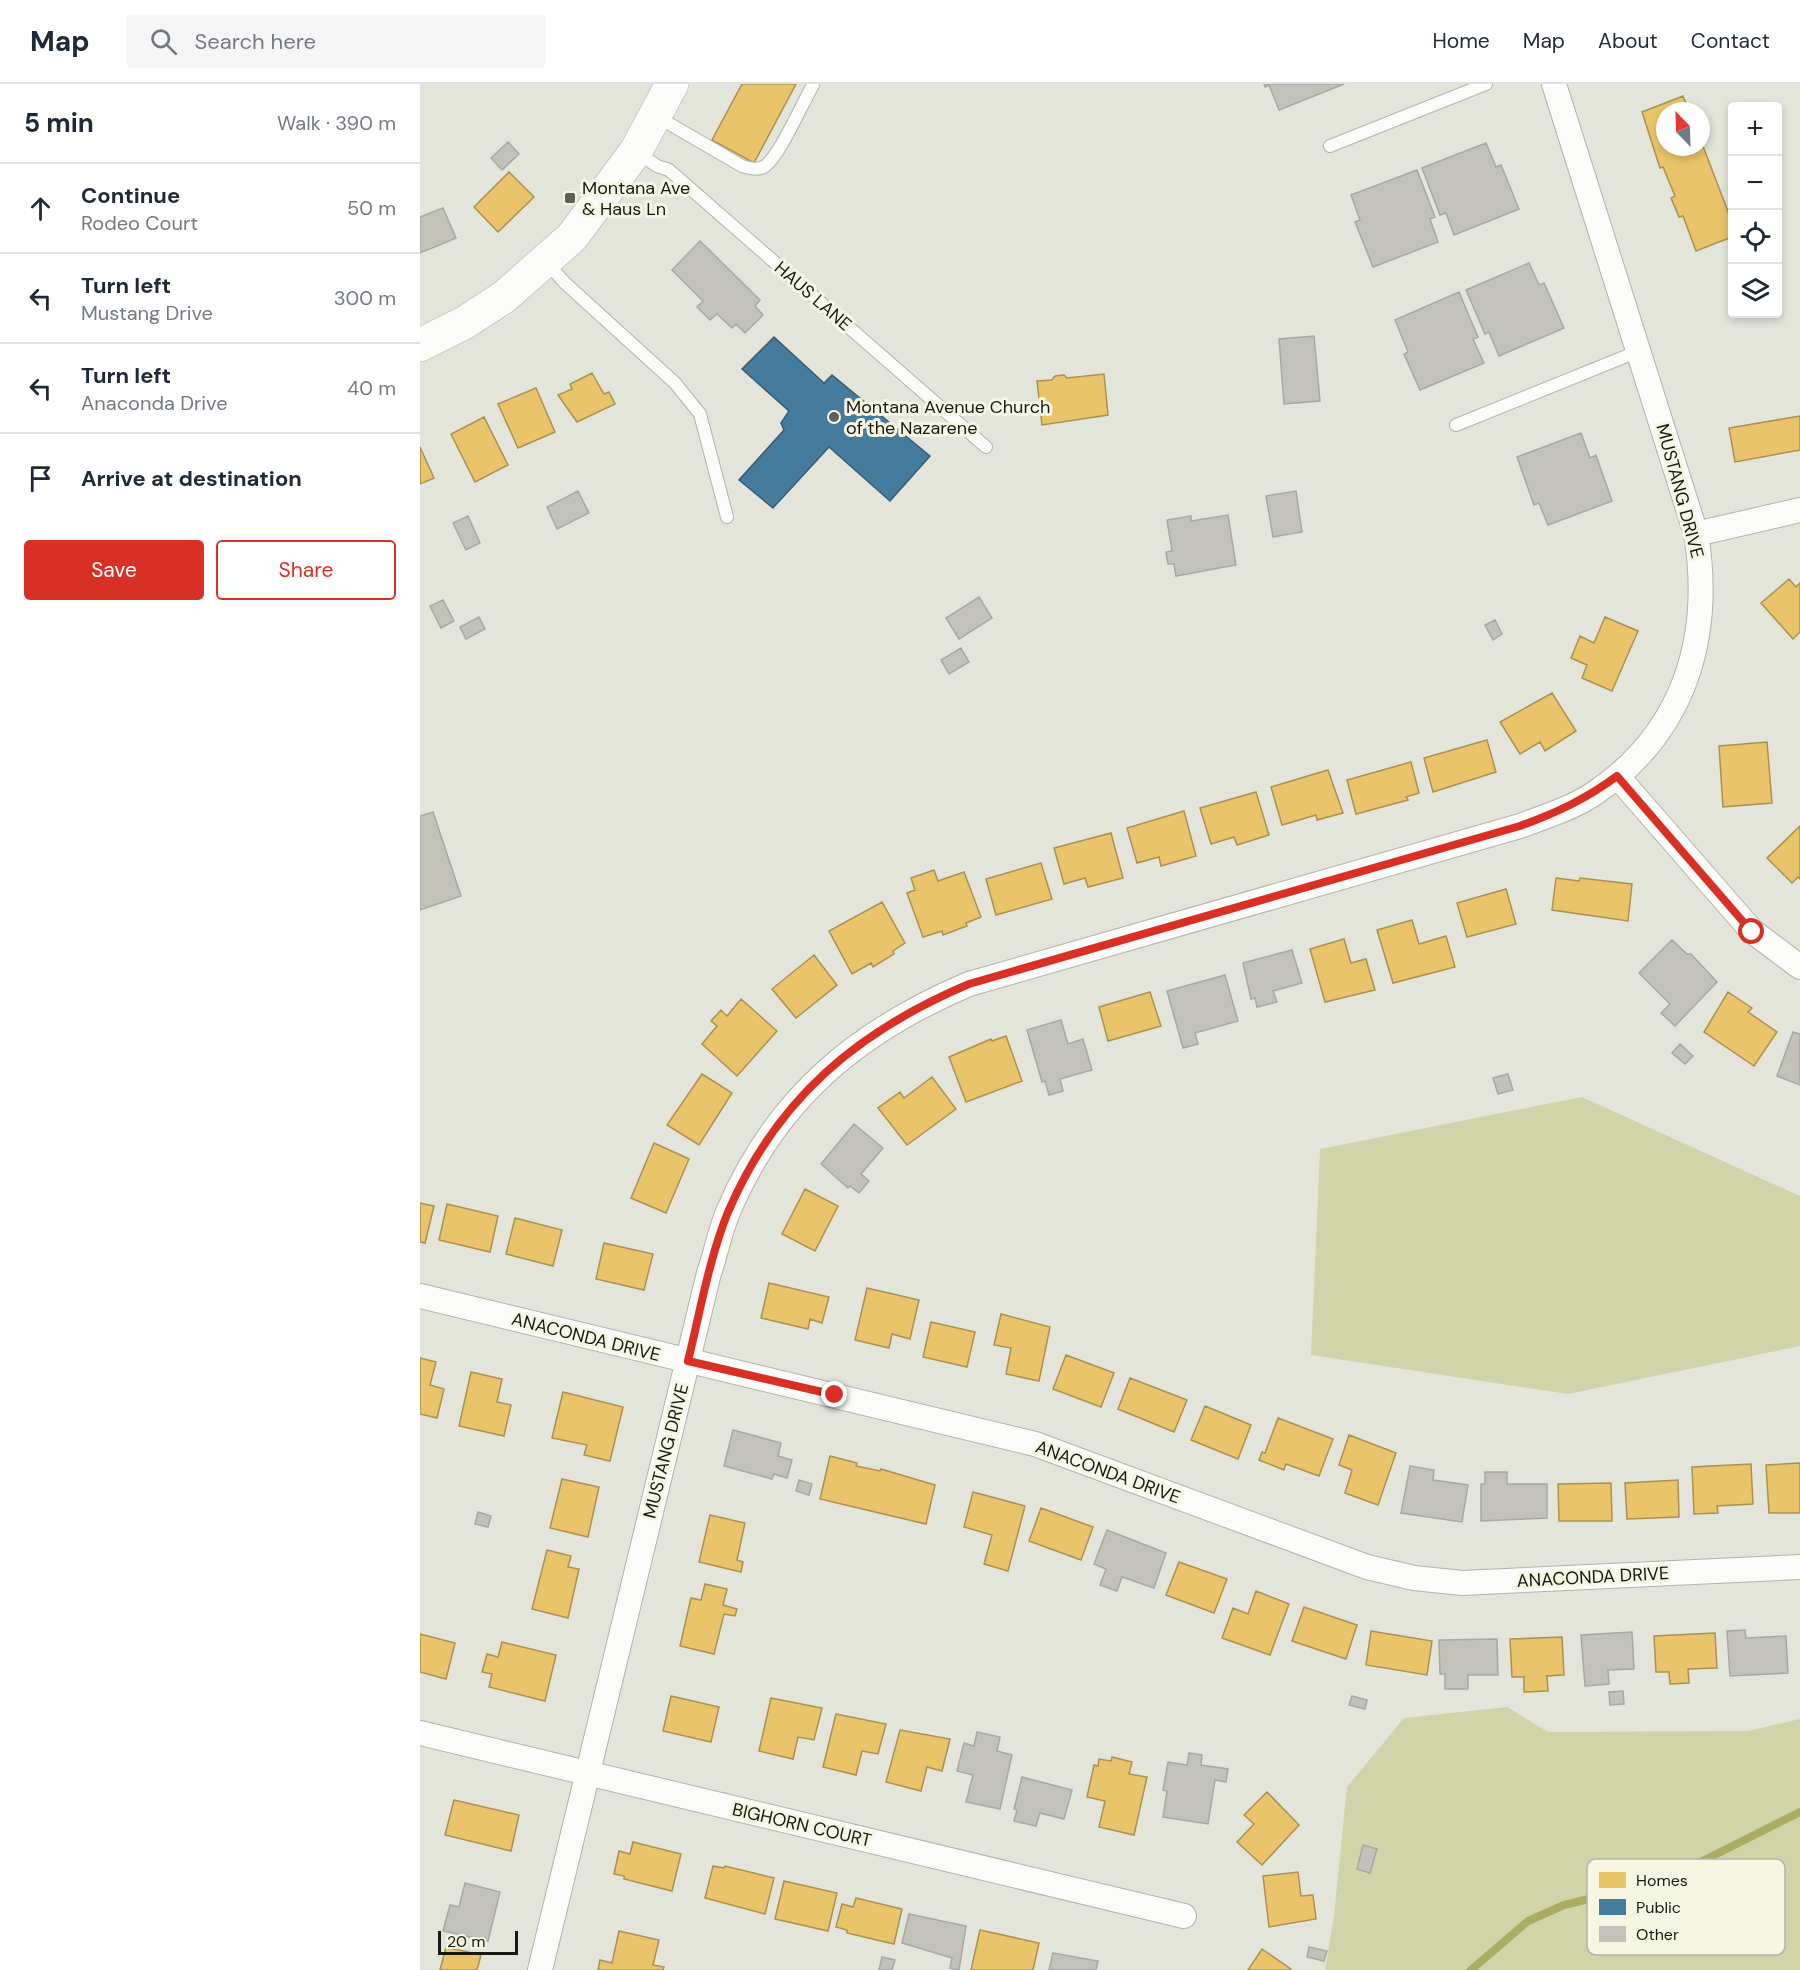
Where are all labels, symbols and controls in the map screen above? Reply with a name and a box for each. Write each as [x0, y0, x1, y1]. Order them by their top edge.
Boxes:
search box [126, 14, 546, 68]
text: Map [30, 23, 90, 60]
icon: search [147, 25, 180, 58]
text: Search here [195, 27, 316, 56]
text: Home [1432, 27, 1490, 55]
text: Map [1523, 27, 1565, 55]
text: About [1598, 27, 1658, 55]
text: Contact [1691, 27, 1770, 55]
north arrow [1656, 102, 1710, 156]
map controls [1728, 102, 1782, 318]
button: + [1728, 102, 1782, 156]
text: 5 min [24, 106, 94, 140]
text: Walk · 390 m [277, 110, 396, 136]
button: − [1728, 156, 1782, 210]
place label: Montana Ave & Haus Ln [582, 176, 690, 221]
text: Continue [81, 181, 180, 210]
marker: Montana Ave & Haus Ln [563, 191, 577, 205]
icon: ahead [24, 192, 57, 225]
text: 50 m [347, 195, 396, 221]
text: Rodeo Court [81, 210, 198, 236]
button: locate [1728, 210, 1782, 264]
street label: HAUS LANE [769, 256, 857, 336]
button: layers [1728, 264, 1782, 318]
text: Turn left [81, 271, 171, 300]
icon: left [24, 282, 57, 315]
text: 300 m [334, 285, 396, 311]
text: Mustang Drive [81, 300, 213, 326]
text: Turn left [81, 361, 171, 390]
icon: left [24, 372, 57, 405]
text: 40 m [347, 375, 396, 401]
text: Anaconda Drive [81, 390, 228, 416]
place label: Montana Avenue Church of the Nazarene [846, 395, 1050, 440]
marker: Montana Avenue Church of the Nazarene [827, 410, 841, 424]
street label: MUSTANG DRIVE [1651, 421, 1709, 561]
icon: arrive [24, 462, 57, 495]
text: Arrive at destination [81, 464, 302, 493]
button: Save [24, 540, 204, 600]
button: Share [216, 540, 396, 600]
route start [1738, 918, 1764, 944]
street label: ANACONDA DRIVE [509, 1307, 663, 1367]
street label: MUSTANG DRIVE [638, 1381, 694, 1521]
route end [821, 1381, 847, 1407]
street label: ANACONDA DRIVE [1032, 1435, 1184, 1509]
street label: ANACONDA DRIVE [1516, 1561, 1670, 1593]
street label: BIGHORN COURT [730, 1797, 874, 1853]
legend [1587, 1859, 1785, 1955]
text: Homes [1636, 1870, 1688, 1891]
text: Public [1636, 1897, 1681, 1918]
text: Other [1636, 1924, 1679, 1945]
scale bar [438, 1928, 518, 1956]
text: 20 m [447, 1931, 486, 1952]

